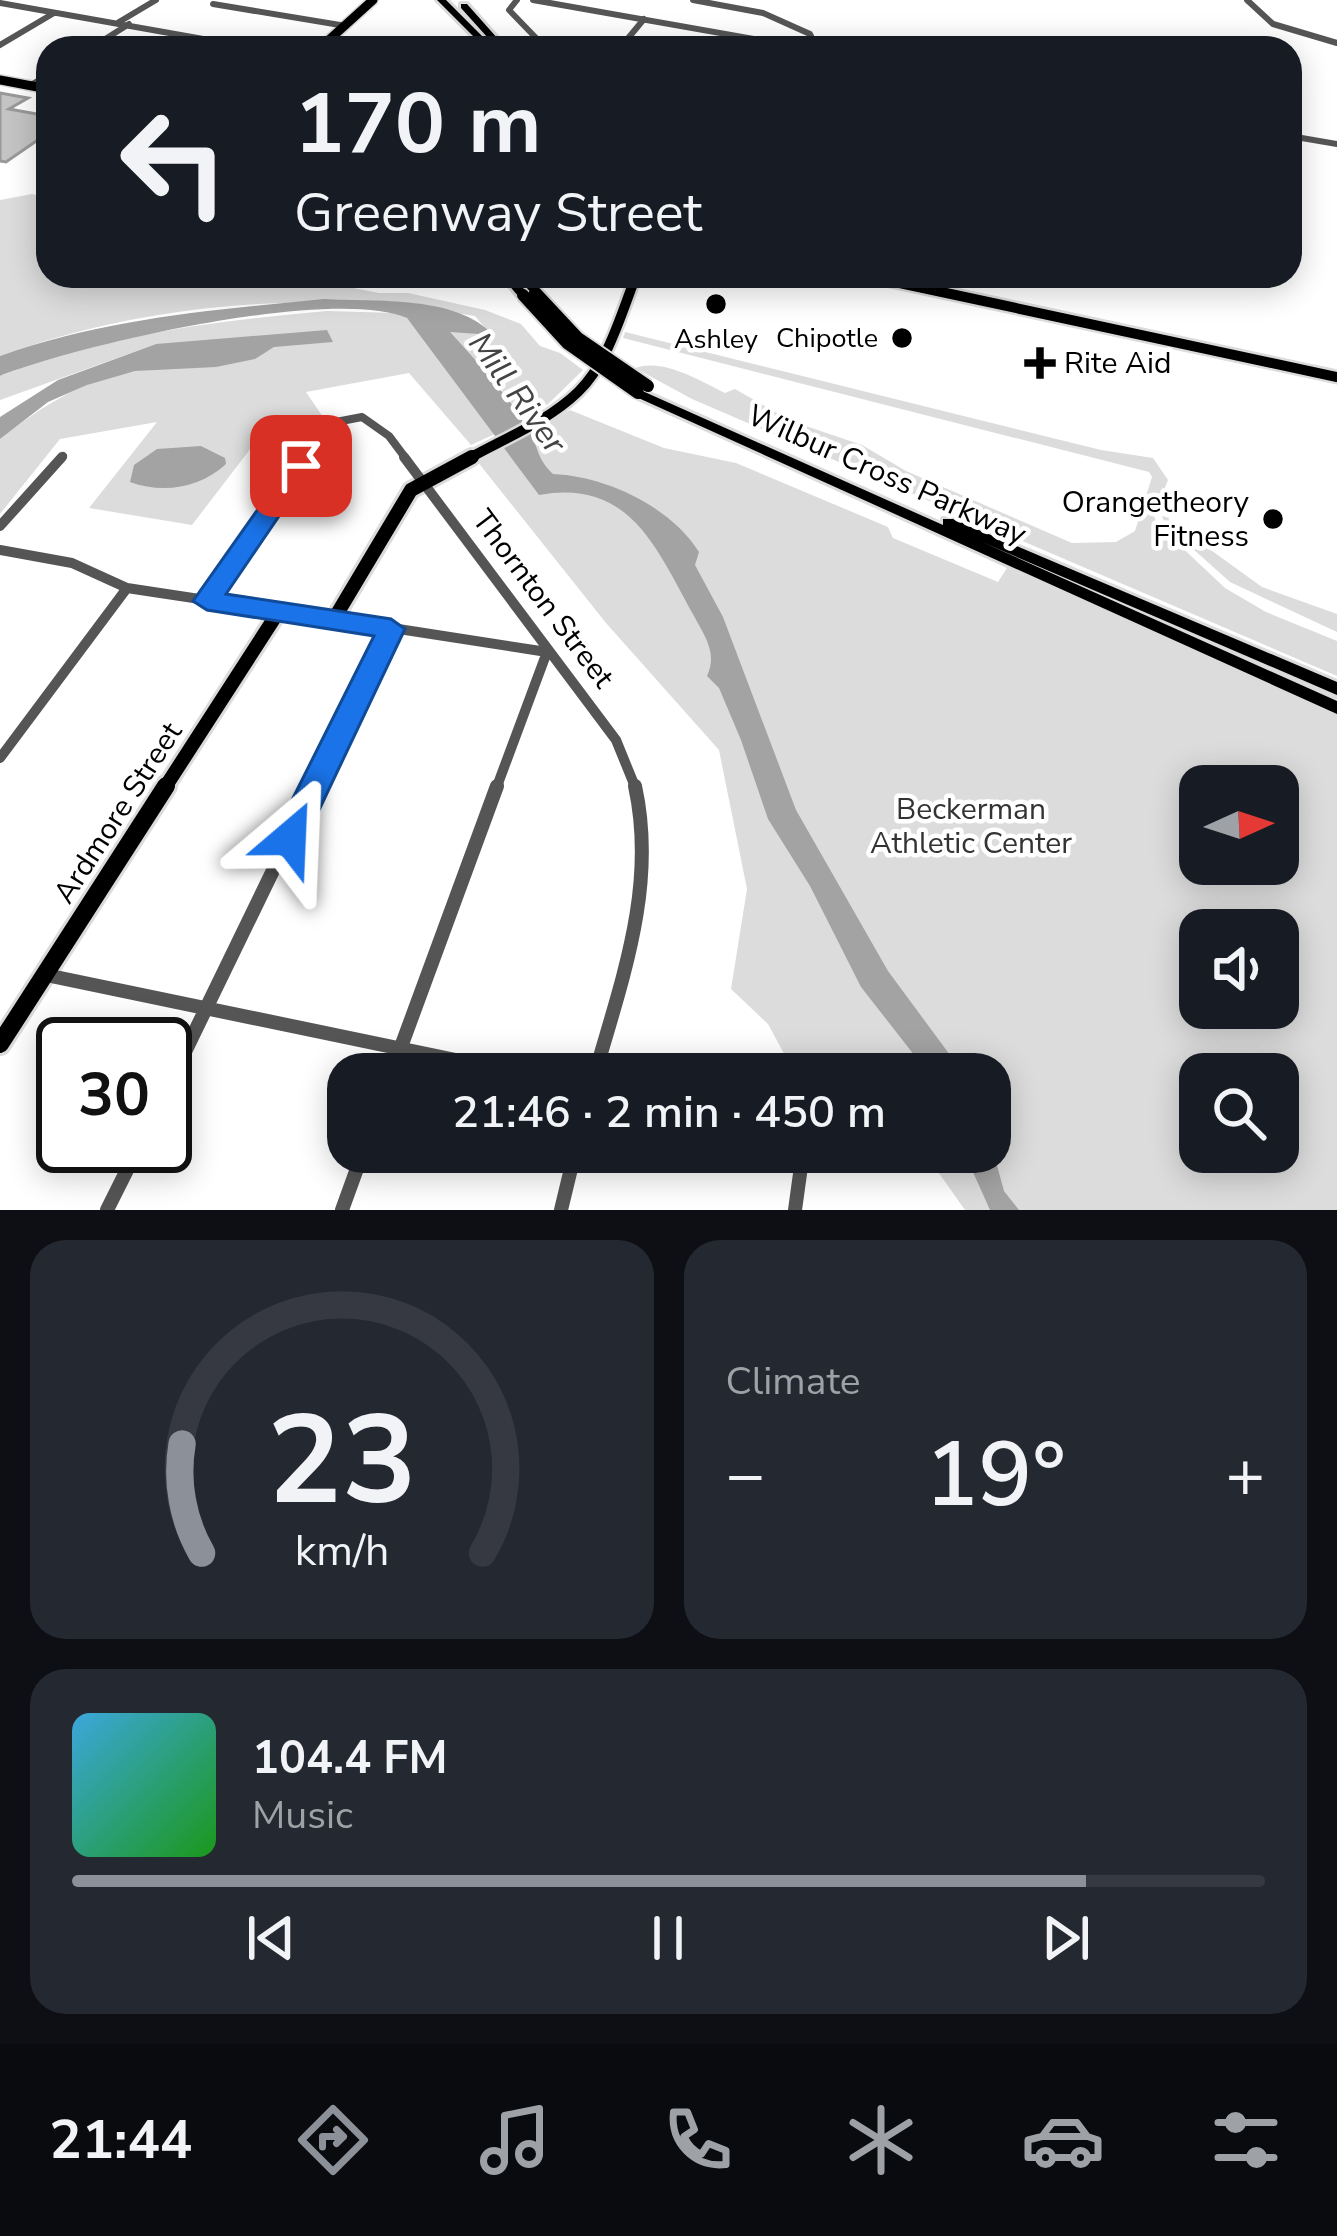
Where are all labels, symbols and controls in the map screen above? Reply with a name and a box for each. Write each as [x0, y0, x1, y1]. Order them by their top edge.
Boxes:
text: 170 m [294, 67, 542, 182]
icon: left [96, 84, 252, 240]
text: Greenway Street [294, 176, 702, 250]
marker: Ashley [703, 291, 729, 317]
place label: Chipotle [776, 320, 878, 357]
place label: Ashley [674, 321, 758, 358]
water label: Mill River [458, 323, 577, 464]
marker: Chipotle [889, 325, 915, 351]
place label: Rite Aid [1064, 343, 1171, 384]
marker: Rite Aid [1027, 350, 1053, 376]
street label: Wilbur Cross Parkway [741, 395, 1033, 555]
pin [250, 415, 352, 517]
icon: arrive [268, 433, 334, 499]
place label: Orangetheory Fitness [1062, 482, 1250, 557]
street label: Thornton Street [462, 502, 624, 697]
marker: Orangetheory Fitness [1260, 506, 1286, 532]
street label: Ardmore Street [44, 714, 192, 912]
north arrow [1179, 765, 1299, 885]
map controls [1179, 765, 1299, 1173]
position arrow [227, 775, 353, 901]
park label: Beckerman Athletic Center [870, 789, 1072, 864]
button: sound [1179, 909, 1299, 1029]
speed limit sign: 30 [36, 1017, 192, 1173]
button: search [1179, 1053, 1299, 1173]
text: 21:46 · 2 min · 450 m [452, 1082, 886, 1143]
text: Climate [726, 1355, 861, 1408]
text: 23 [267, 1376, 417, 1546]
text: 19° [924, 1414, 1066, 1537]
text: − [726, 1430, 765, 1520]
text: + [1225, 1430, 1265, 1520]
text: km/h [294, 1521, 389, 1579]
text: 104.4 FM [252, 1728, 448, 1789]
text: Music [252, 1789, 353, 1842]
icon: previous [238, 1905, 304, 1971]
icon: pause [635, 1905, 701, 1971]
icon: next [1033, 1905, 1099, 1971]
icon: directions [291, 2098, 375, 2182]
icon: music [473, 2098, 557, 2182]
icon: phone [656, 2098, 740, 2182]
icon: climate [839, 2098, 923, 2182]
icon: car [1021, 2098, 1105, 2182]
icon: filters [1204, 2098, 1288, 2182]
text: 21:44 [49, 2103, 192, 2177]

